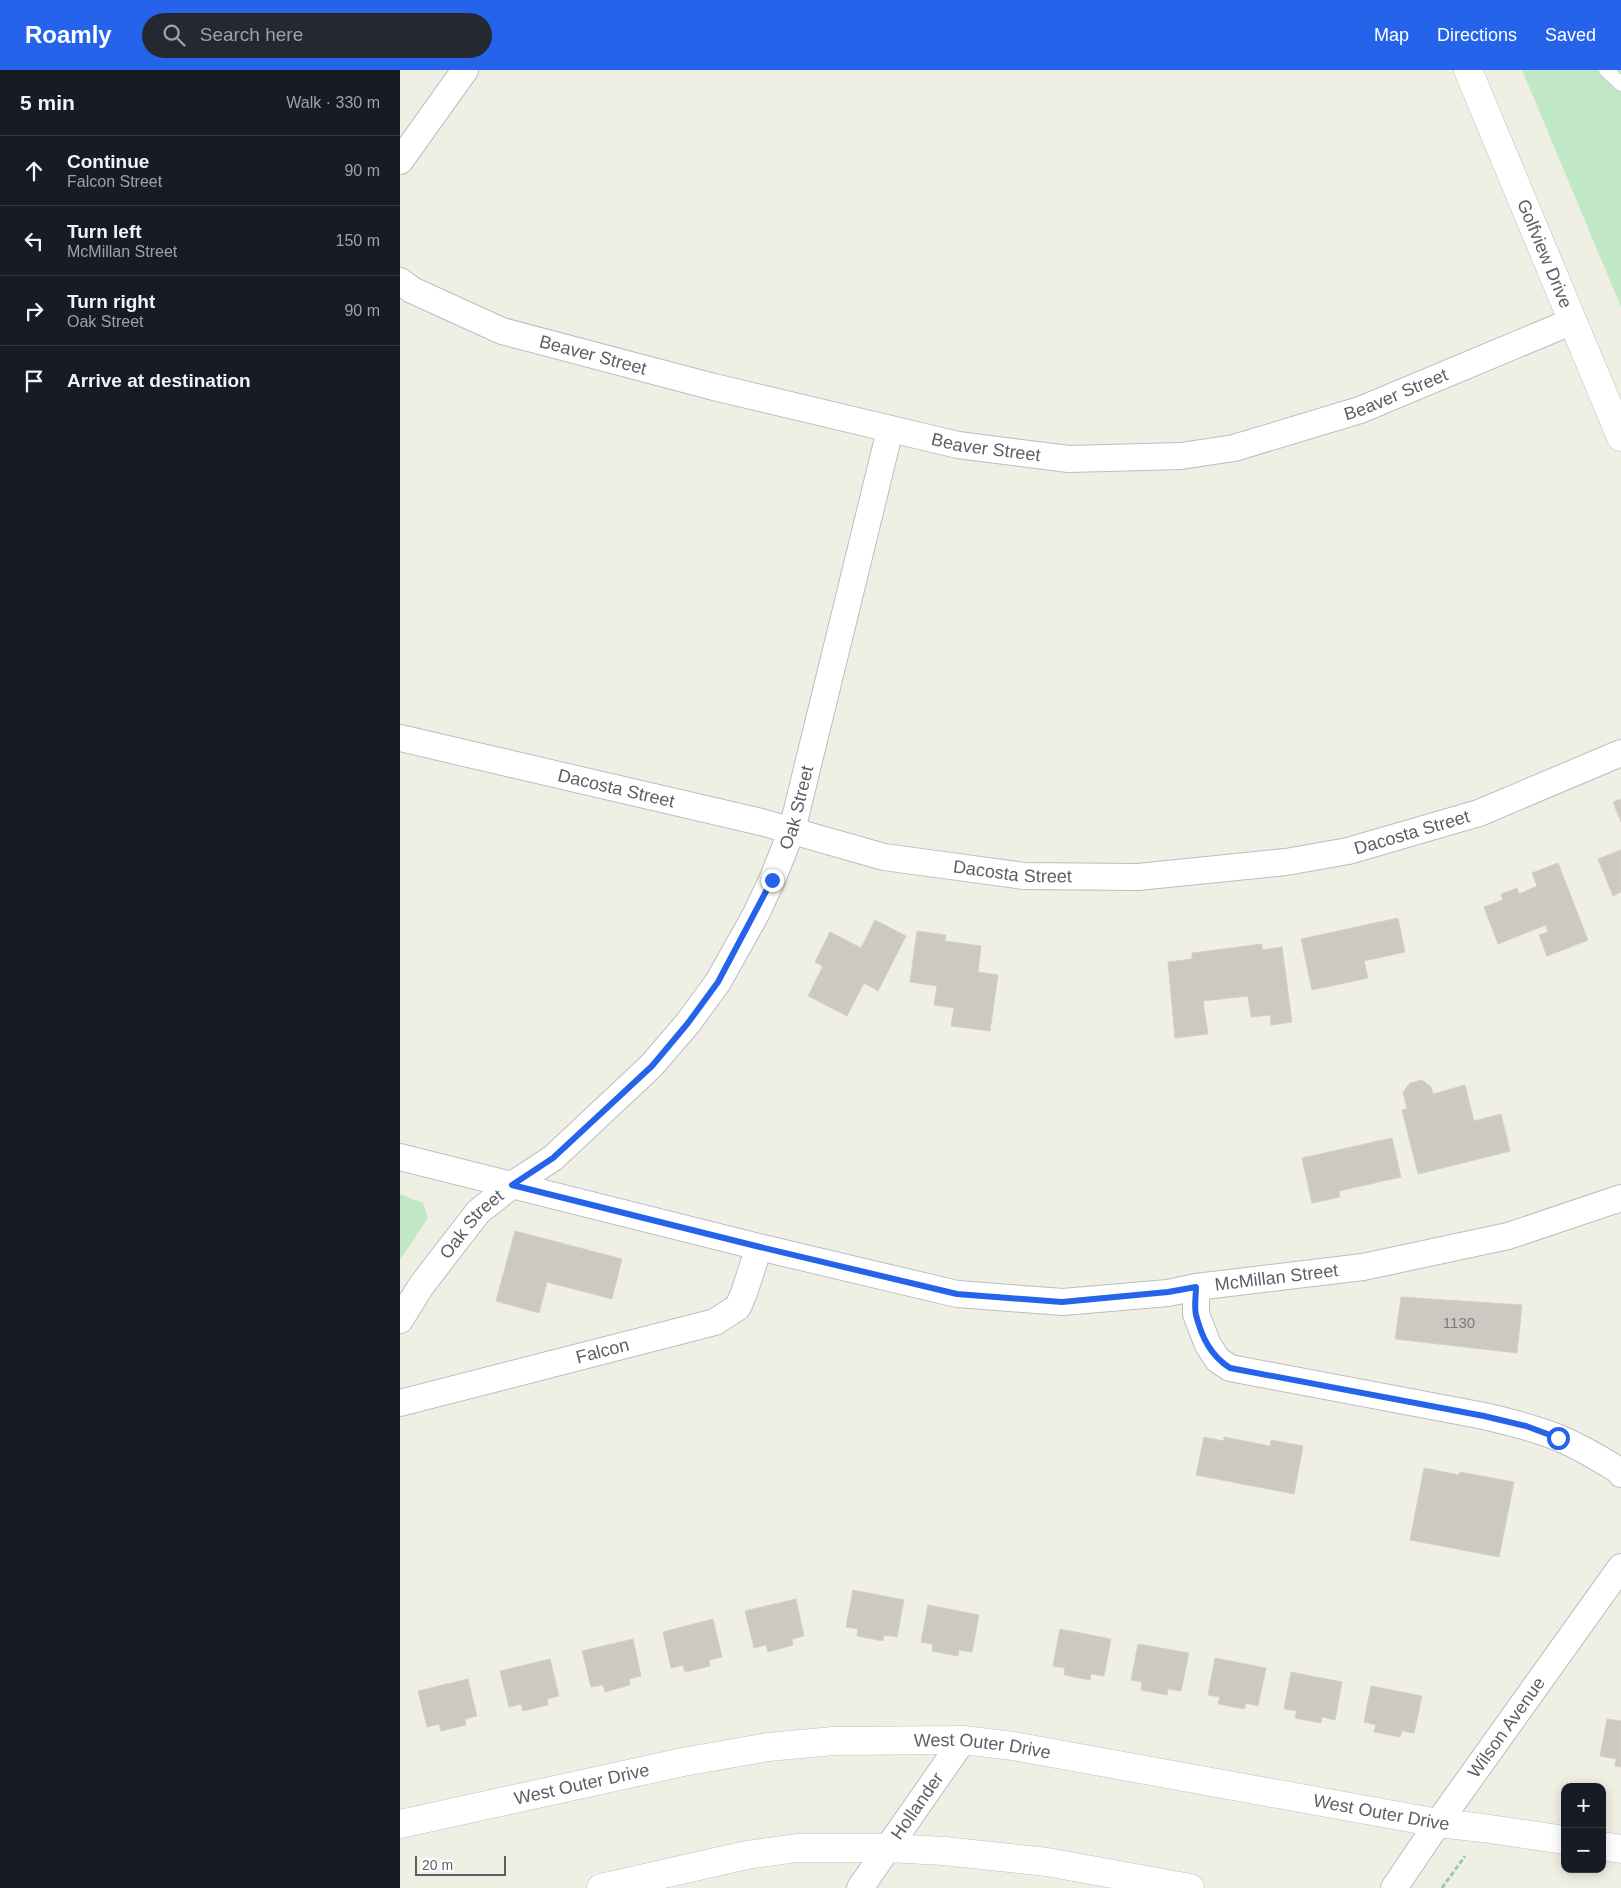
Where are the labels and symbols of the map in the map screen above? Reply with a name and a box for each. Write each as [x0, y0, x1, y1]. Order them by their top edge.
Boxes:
street label: Golfview Drive [1513, 196, 1576, 311]
street label: Beaver Street [537, 331, 649, 379]
street label: Beaver Street [1342, 365, 1451, 424]
street label: Beaver Street [929, 429, 1042, 465]
street label: Oak Street [775, 764, 817, 852]
street label: Dacosta Street [556, 765, 677, 812]
street label: Dacosta Street [1352, 806, 1472, 859]
street label: Dacosta Street [952, 856, 1072, 886]
route end [761, 869, 784, 892]
street label: Oak Street [436, 1186, 507, 1263]
street label: McMillan Street [1214, 1260, 1339, 1295]
house number: 1130 [1443, 1314, 1475, 1331]
street label: Falcon [574, 1335, 631, 1367]
route start [1547, 1427, 1570, 1450]
street label: Wilson Avenue [1464, 1673, 1549, 1782]
street label: West Outer Drive [914, 1730, 1052, 1763]
street label: West Outer Drive [512, 1760, 651, 1809]
street label: Hollander [887, 1769, 947, 1843]
street label: West Outer Drive [1312, 1791, 1450, 1834]
scale bar [415, 1853, 506, 1876]

